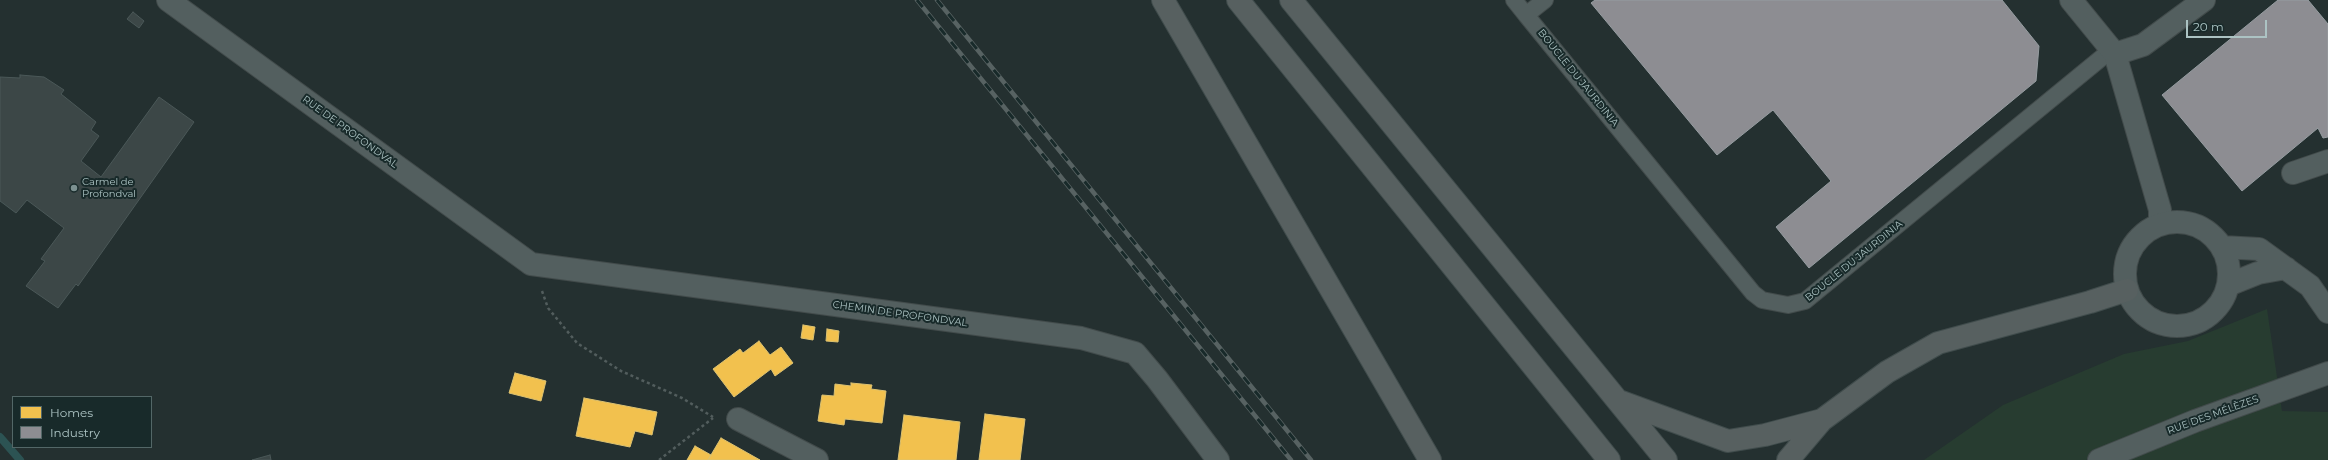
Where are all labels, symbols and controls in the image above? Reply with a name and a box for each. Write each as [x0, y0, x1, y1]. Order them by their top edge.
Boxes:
scale bar [2188, 12, 2269, 38]
text: 20 m [2193, 19, 2224, 34]
street label: BOUCLE DU JAURDINIA [1535, 27, 1621, 129]
street label: RUE DE PROFONDVAL [300, 93, 400, 171]
place label: Carmel de Profondval [82, 176, 136, 200]
marker: Carmel de Profondval [69, 183, 79, 193]
street label: BOUCLE DU JAURDINIA [1803, 218, 1905, 304]
street label: CHEMIN DE PROFONDVAL [832, 299, 968, 329]
street label: RUE DES MÉLÈZES [2166, 393, 2260, 437]
legend [12, 396, 152, 448]
text: Homes [50, 405, 93, 420]
text: Industry [50, 425, 100, 440]

